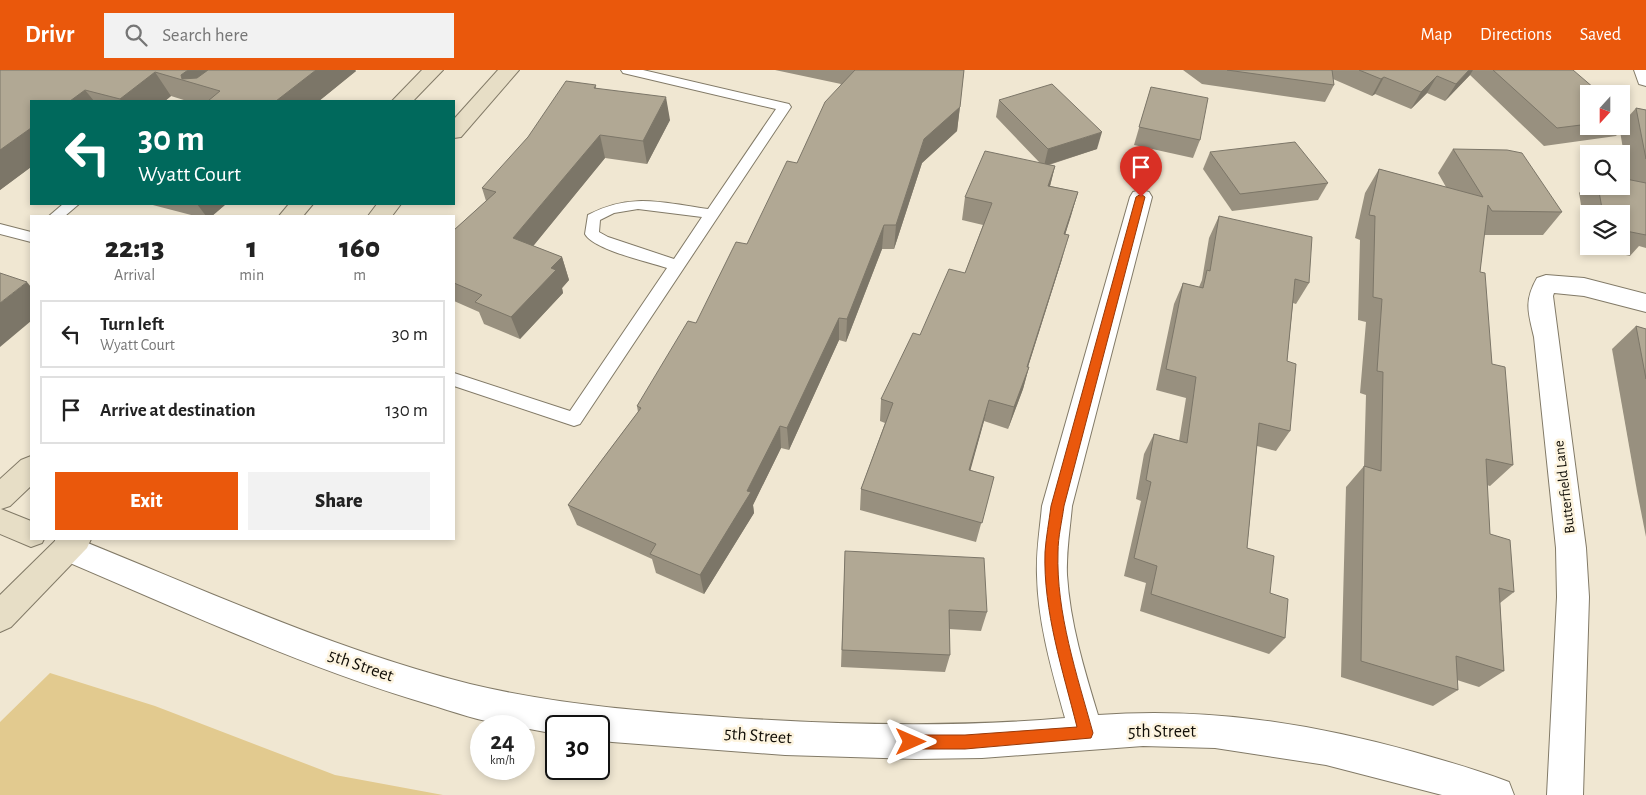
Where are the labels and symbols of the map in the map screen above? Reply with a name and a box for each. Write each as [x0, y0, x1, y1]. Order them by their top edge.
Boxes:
north arrow [1580, 85, 1630, 135]
pin [1120, 146, 1162, 197]
street label: Butterfield Lane [1551, 439, 1578, 534]
street label: 5th Street [326, 646, 396, 686]
speed limit sign: 30 [545, 715, 610, 780]
position arrow [884, 715, 936, 767]
street label: 5th Street [1128, 723, 1196, 741]
street label: 5th Street [723, 725, 793, 747]

